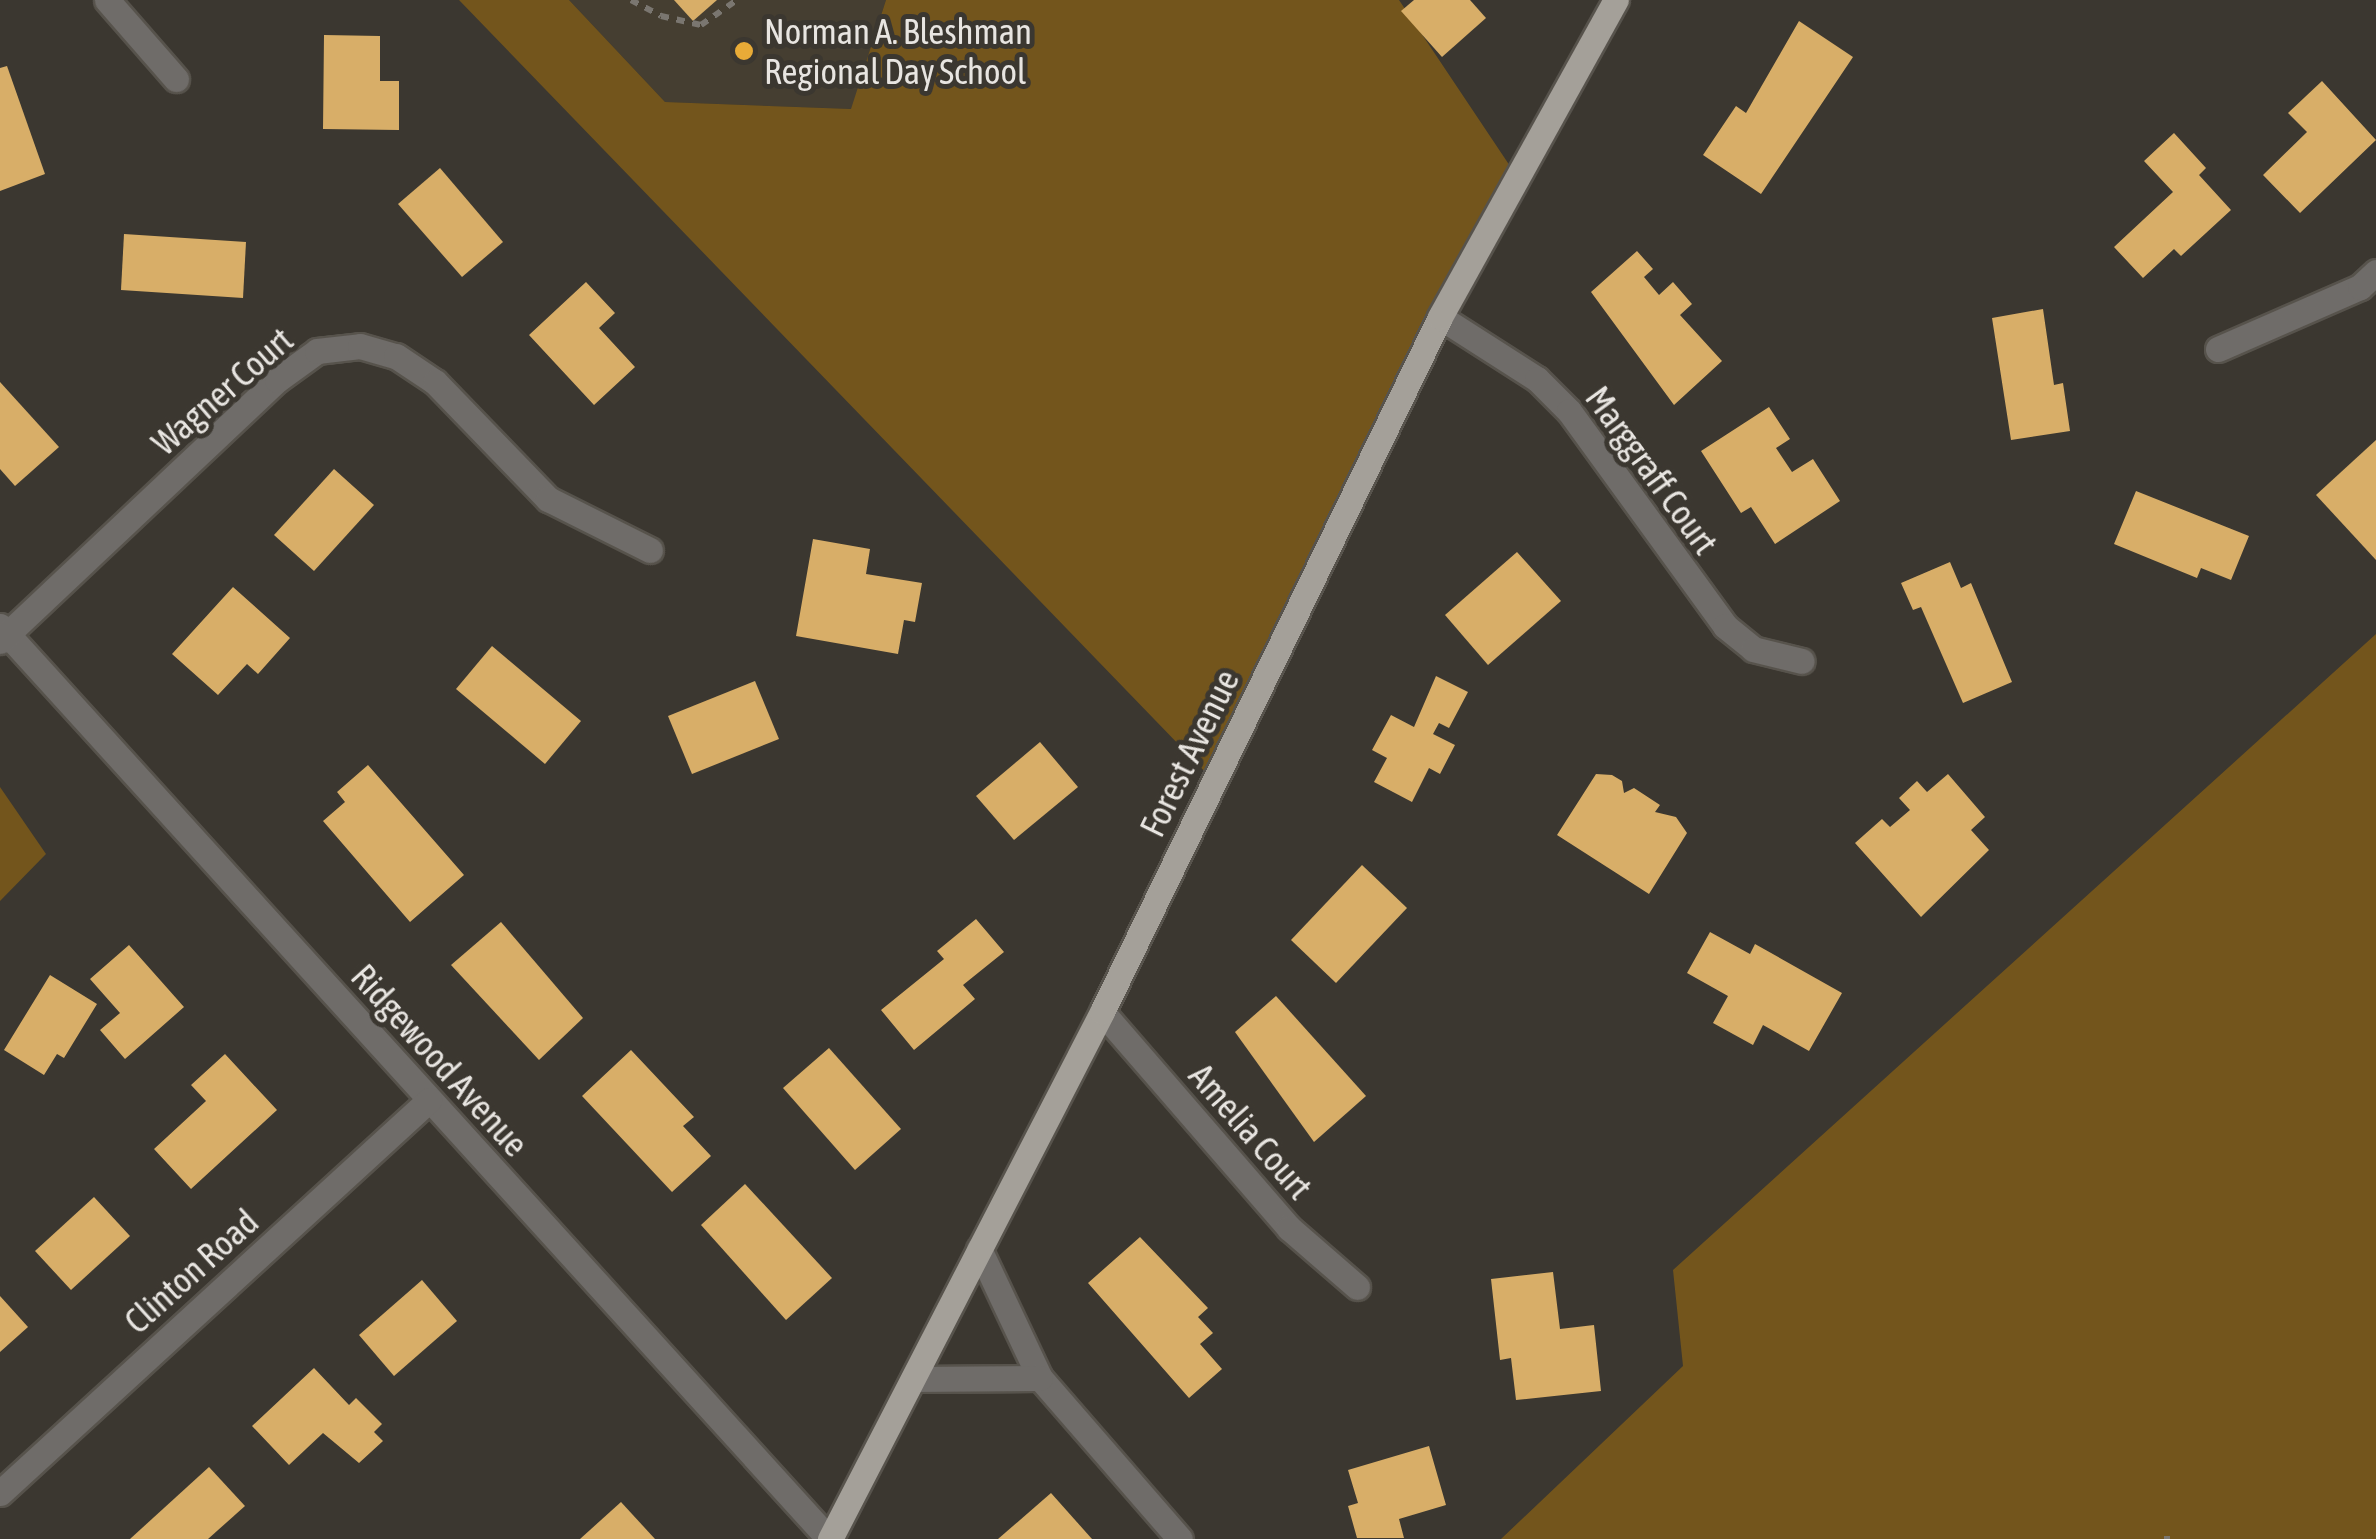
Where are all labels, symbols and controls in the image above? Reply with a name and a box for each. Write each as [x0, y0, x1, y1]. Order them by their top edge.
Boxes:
place label: Norman A. Bleshman Regional Day School [764, 10, 1032, 92]
marker: Norman A. Bleshman Regional Day School [733, 40, 755, 62]
street label: Wagner Court [143, 318, 301, 464]
street label: Marggraff Court [1577, 378, 1727, 562]
street label: Forest Avenue [1131, 663, 1247, 843]
street label: Ridgewood Avenue [343, 955, 537, 1165]
street label: Amelia Court [1181, 1055, 1321, 1207]
street label: Clinton Road [116, 1200, 266, 1342]

